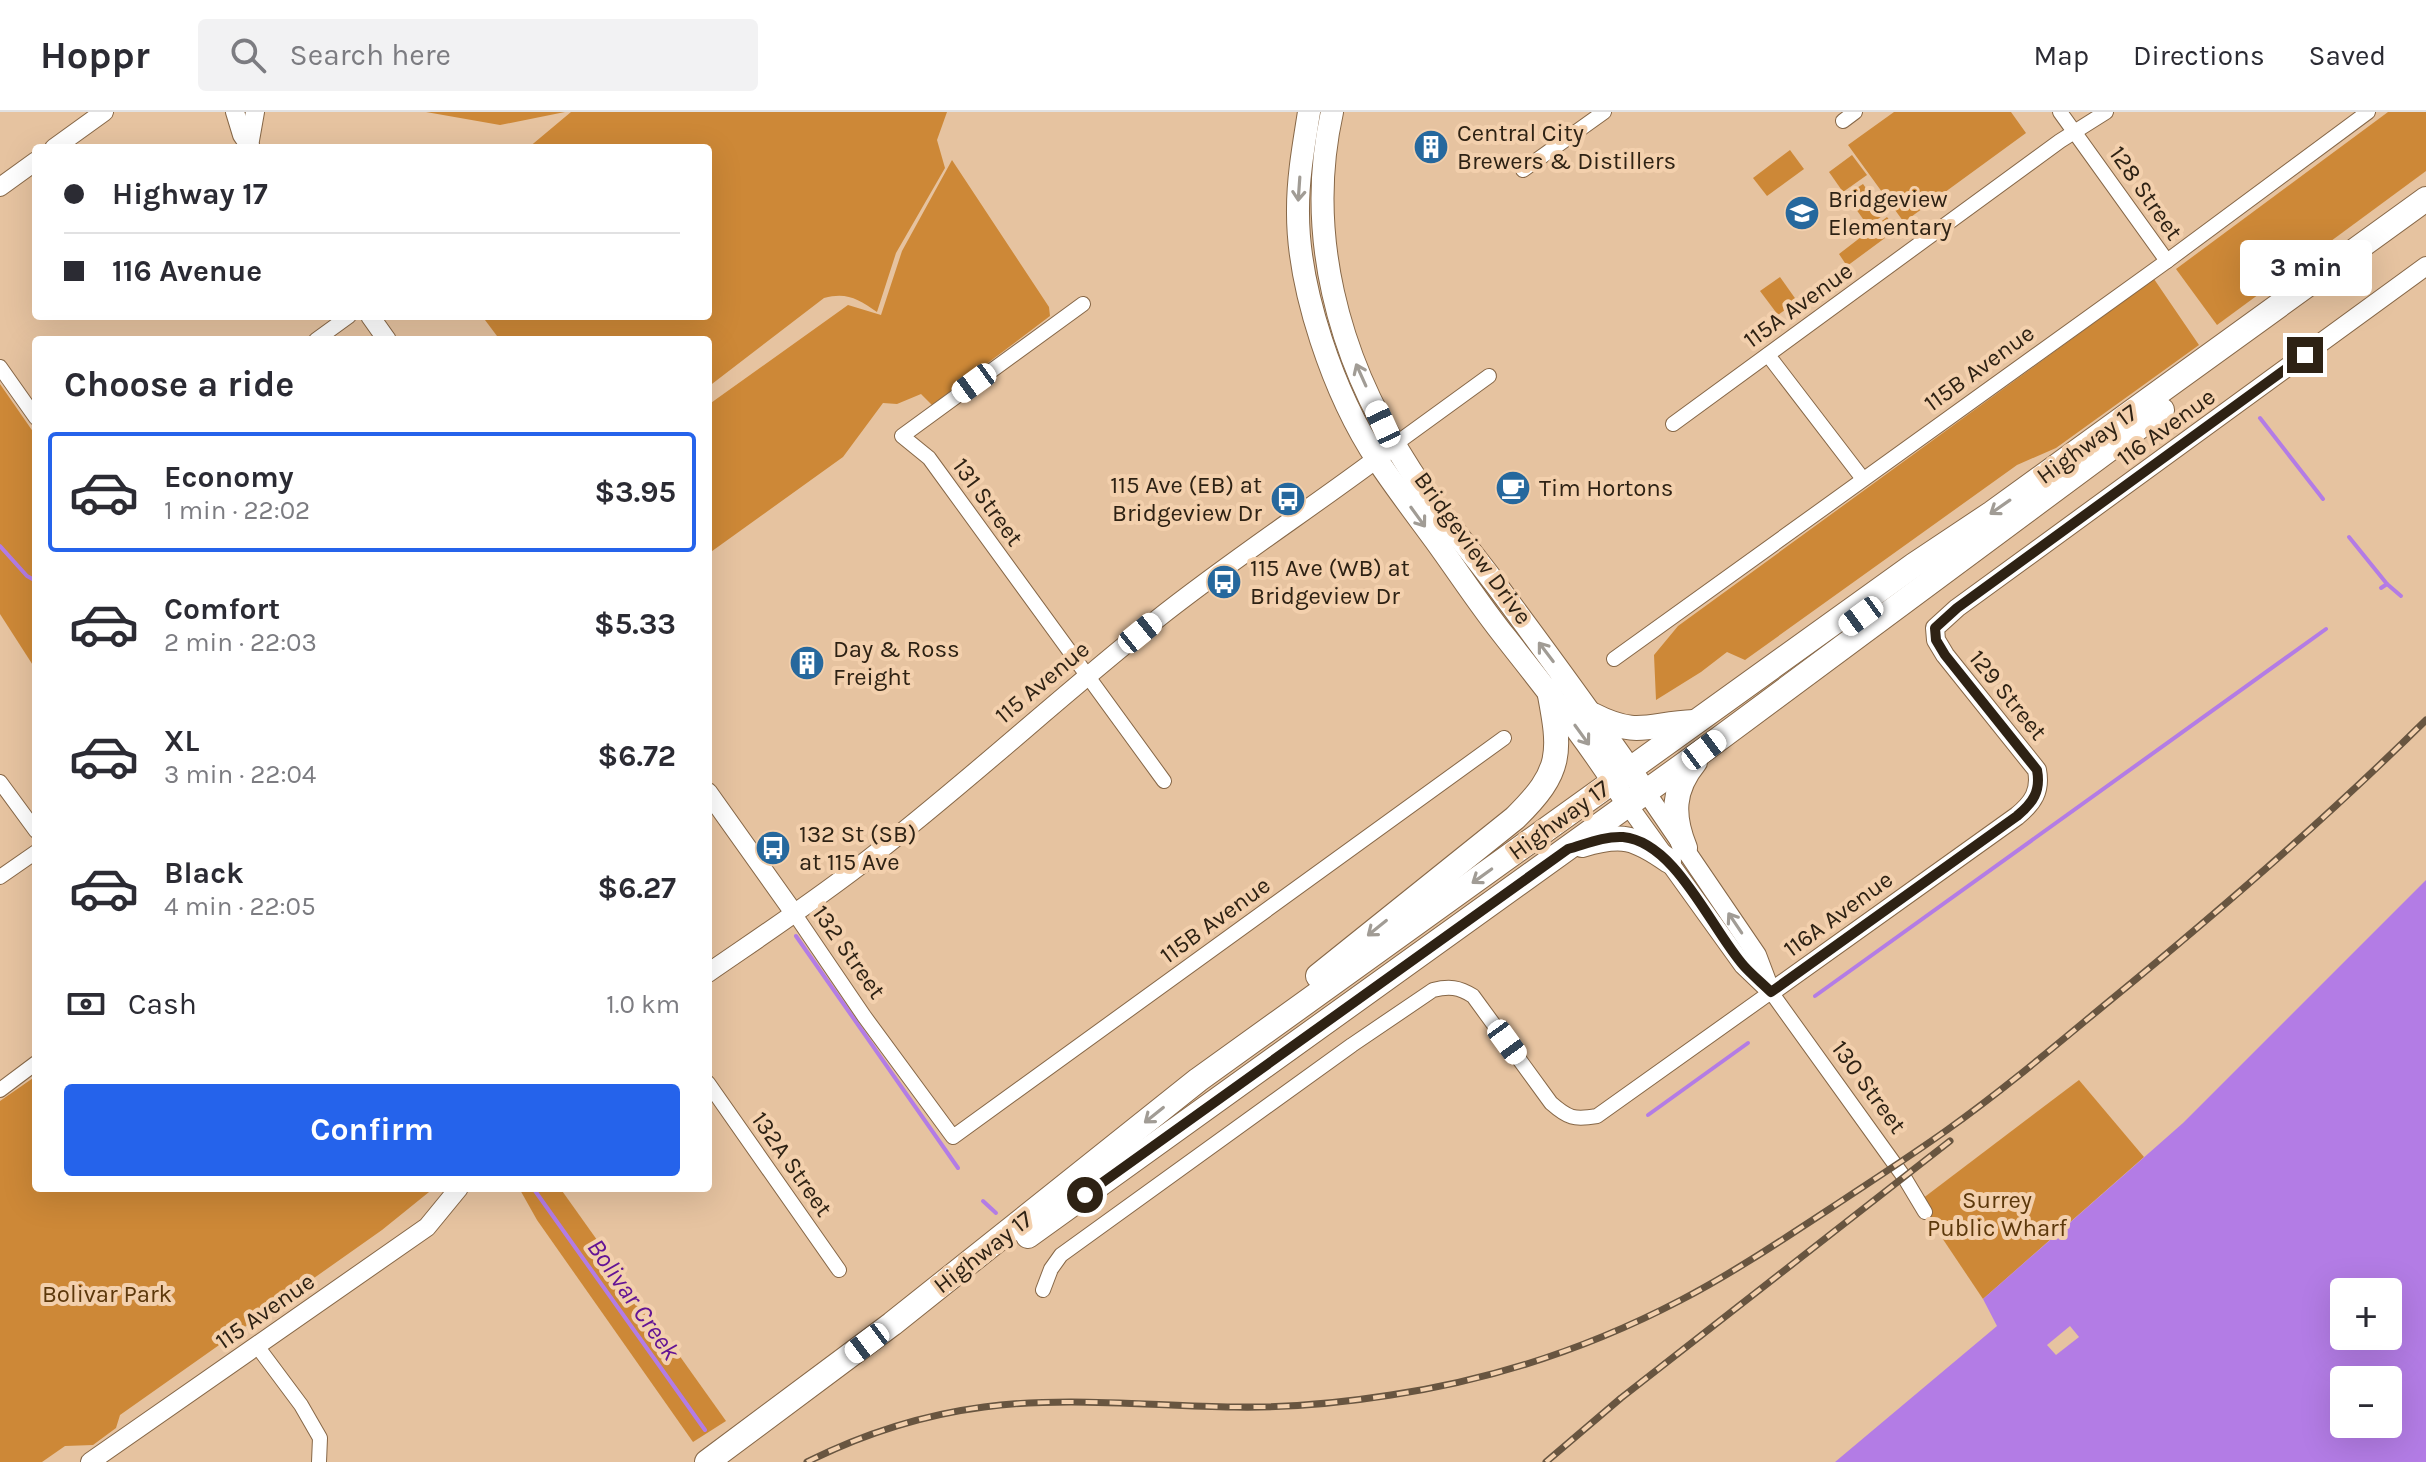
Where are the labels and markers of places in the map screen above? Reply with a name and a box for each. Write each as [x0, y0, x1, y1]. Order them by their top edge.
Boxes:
place label: Central City Brewers & Distillers [1457, 119, 1676, 175]
building icon: Central City Brewers & Distillers [1412, 128, 1450, 166]
place label: Bridgeview Elementary [1828, 185, 1952, 241]
school or university icon: Bridgeview Elementary [1783, 194, 1821, 232]
cafe icon: Tim Hortons [1494, 469, 1532, 507]
place label: 115 Ave (EB) at Bridgeview Dr [1110, 471, 1262, 527]
place label: Tim Hortons [1539, 474, 1673, 502]
bus stop icon: 115 Ave (EB) at Bridgeview Dr [1269, 480, 1307, 518]
place label: 115 Ave (WB) at Bridgeview Dr [1250, 554, 1410, 610]
bus stop icon: 115 Ave (WB) at Bridgeview Dr [1205, 563, 1243, 601]
place label: Day & Ross Freight [833, 635, 960, 691]
building icon: Day & Ross Freight [788, 644, 826, 682]
place label: 132 St (SB) at 115 Ave [799, 820, 916, 876]
bus stop icon: 132 St (SB) at 115 Ave [754, 829, 792, 867]

